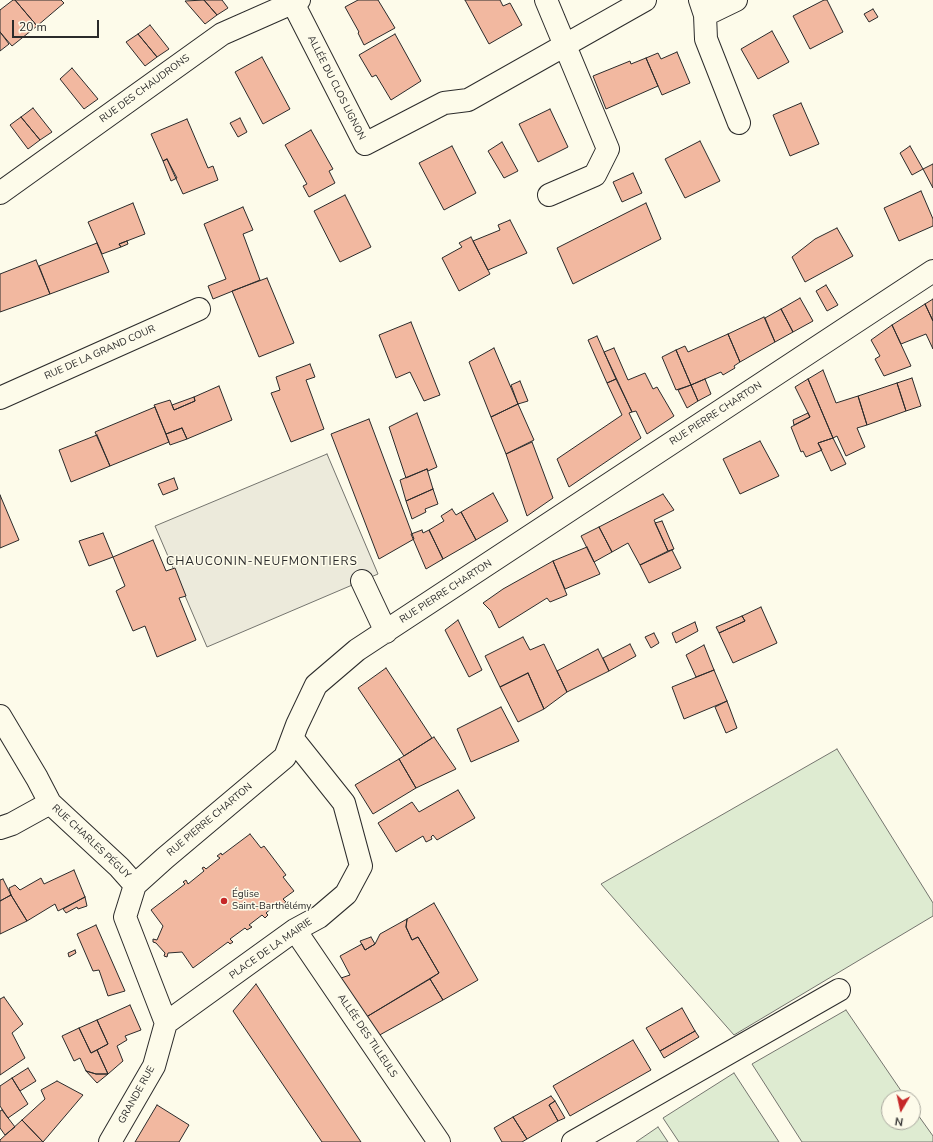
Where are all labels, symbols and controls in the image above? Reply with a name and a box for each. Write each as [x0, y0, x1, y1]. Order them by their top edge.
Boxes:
scale bar [14, 12, 101, 38]
text: 20 m [19, 19, 47, 35]
street label: ALLÉE DU CLOS LIGNON [304, 34, 368, 142]
street label: RUE DES CHAUDRONS [98, 52, 192, 126]
street label: RUE DE LA GRAND COUR [43, 323, 157, 383]
street label: RUE PIERRE CHARTON [668, 380, 764, 448]
district label: CHAUCONIN-NEUFMONTIERS [166, 555, 358, 569]
street label: RUE PIERRE CHARTON [398, 558, 494, 626]
street label: RUE PIERRE CHARTON [165, 781, 255, 859]
street label: RUE CHARLES PÉGUY [49, 802, 133, 882]
place label: Église Saint-Barthélémy [232, 889, 311, 912]
marker: Église Saint-Barthélémy [219, 896, 229, 906]
street label: PLACE DE LA MAIRIE [227, 916, 315, 982]
street label: ALLÉE DES TILLEULS [335, 992, 399, 1080]
street label: GRANDE RUE [116, 1064, 158, 1126]
north arrow [881, 1090, 921, 1130]
text: N [894, 1113, 904, 1129]

